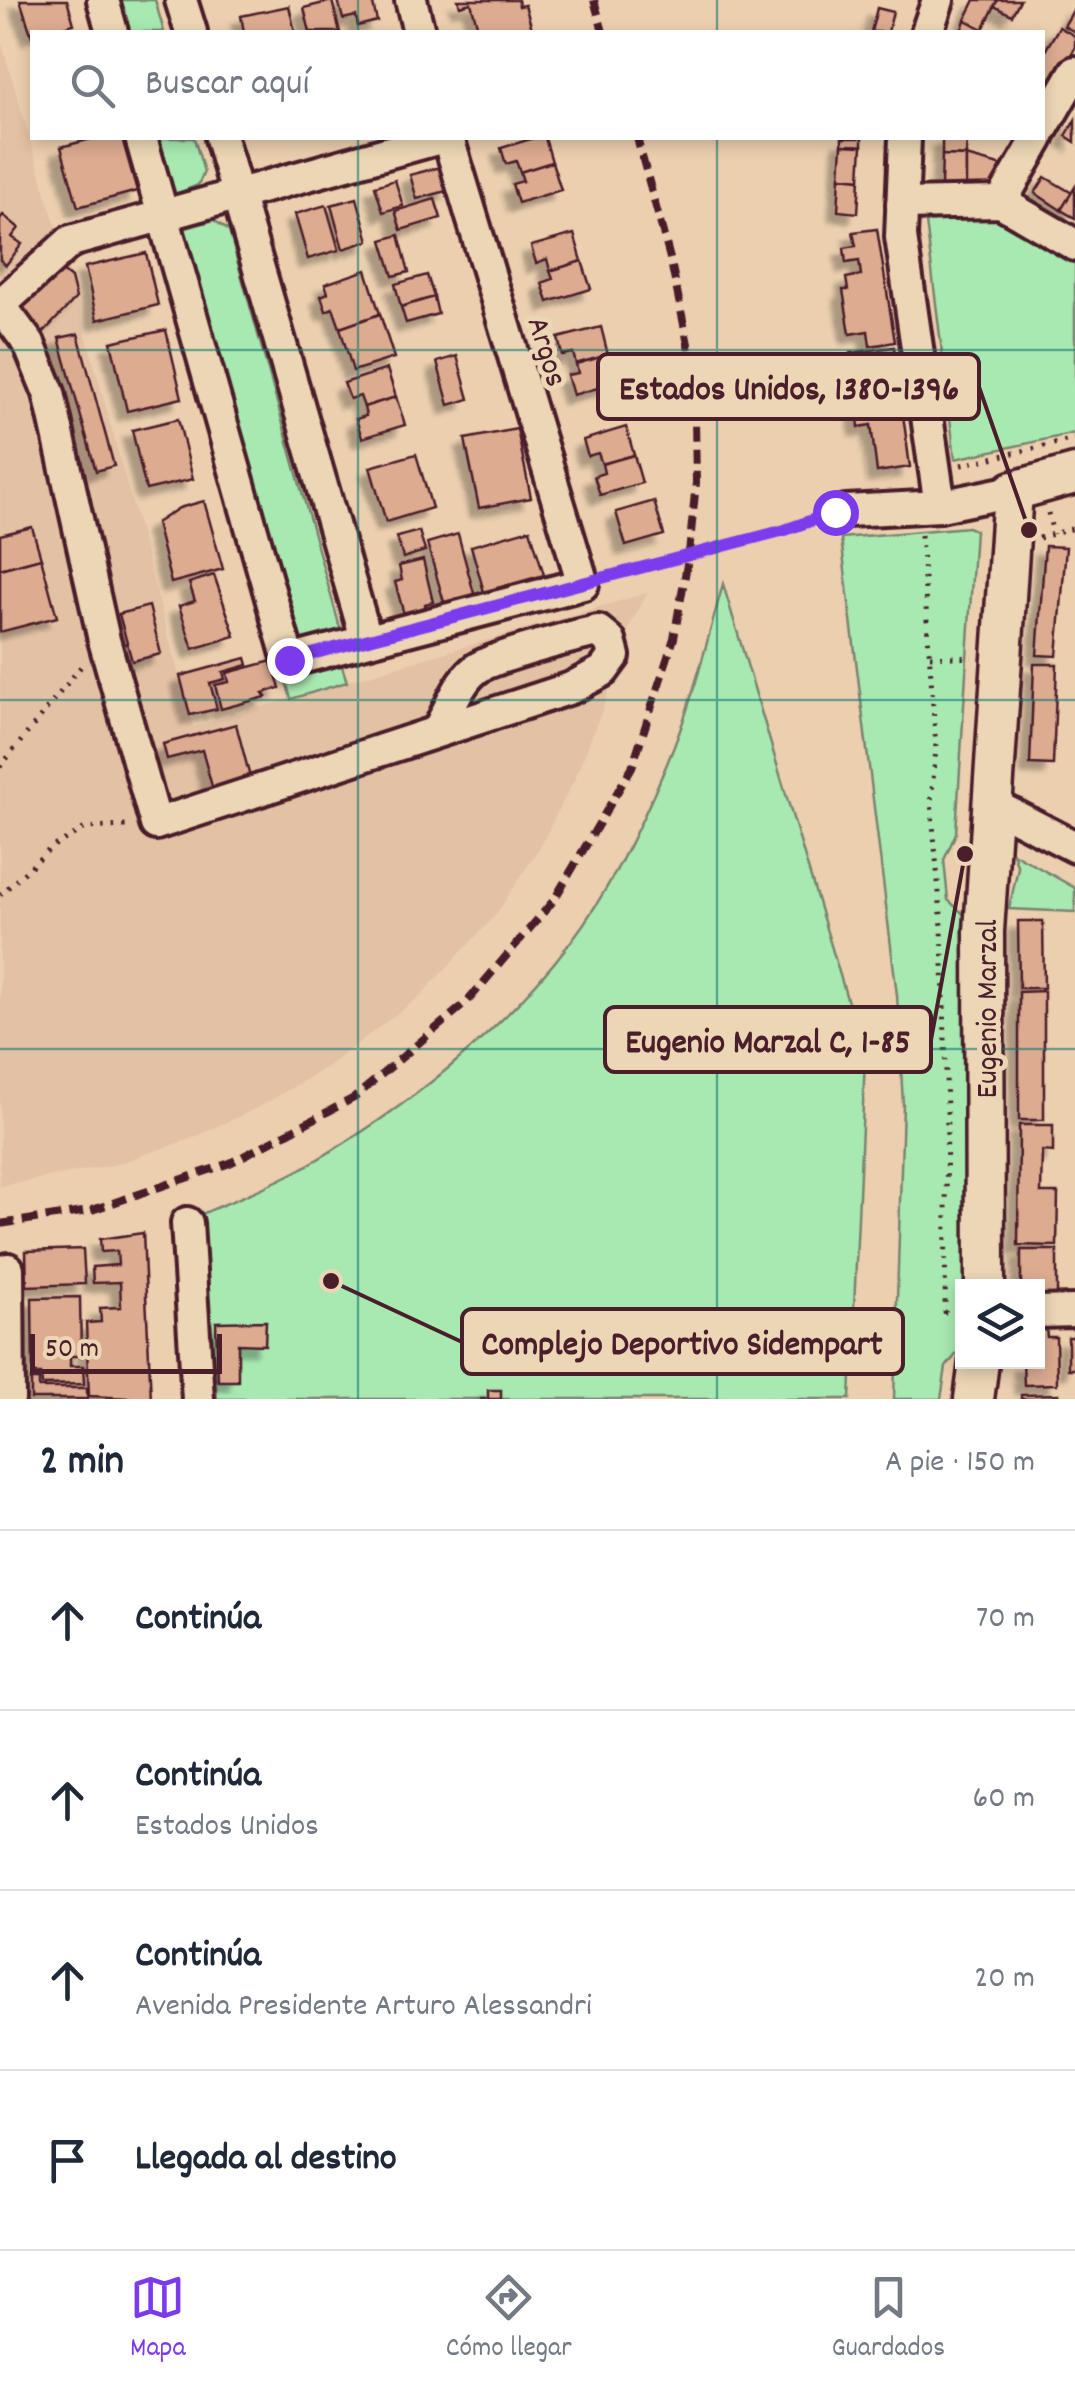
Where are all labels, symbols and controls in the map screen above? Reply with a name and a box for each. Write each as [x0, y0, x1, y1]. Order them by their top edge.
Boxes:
search box [30, 30, 1045, 140]
icon: search [65, 58, 120, 113]
text: Buscar aquí [145, 58, 309, 113]
street label: Argos [512, 312, 577, 393]
callout: Estados Unidos, 1380-1396 [598, 354, 979, 419]
text: Estados Unidos, 1380-1396 [619, 367, 959, 417]
route start [813, 490, 859, 536]
route end [267, 638, 313, 684]
street label: Eugenio Marzal [967, 919, 1013, 1099]
callout: Eugenio Marzal C, 1-85 [605, 1007, 931, 1072]
text: Eugenio Marzal C, 1-85 [625, 1020, 911, 1070]
map controls [955, 1279, 1045, 1369]
button: layers [955, 1279, 1045, 1369]
callout: Complejo Deportivo Sidempart [462, 1309, 903, 1374]
text: Complejo Deportivo Sidempart [481, 1322, 883, 1372]
scale bar [30, 1329, 222, 1374]
text: 50 m [45, 1331, 99, 1371]
text: 2 min [40, 1434, 124, 1494]
text: A pie · 150 m [885, 1441, 1035, 1487]
icon: ahead [40, 1593, 95, 1648]
text: Continúa [135, 1593, 261, 1648]
text: 70 m [976, 1597, 1035, 1643]
text: Continúa [135, 1750, 261, 1805]
icon: ahead [40, 1773, 95, 1828]
text: 60 m [973, 1777, 1035, 1823]
text: Estados Unidos [135, 1805, 319, 1851]
text: Continúa [135, 1930, 261, 1985]
icon: ahead [40, 1953, 95, 2008]
text: 20 m [974, 1957, 1035, 2003]
text: Avenida Presidente Arturo Alessandri [135, 1985, 592, 2031]
icon: arrive [40, 2133, 95, 2188]
text: Llegada al destino [135, 2133, 397, 2188]
tab: Mapa [130, 2270, 186, 2370]
tab: Cómo llegar [446, 2270, 572, 2370]
tab: Guardados [832, 2270, 945, 2370]

